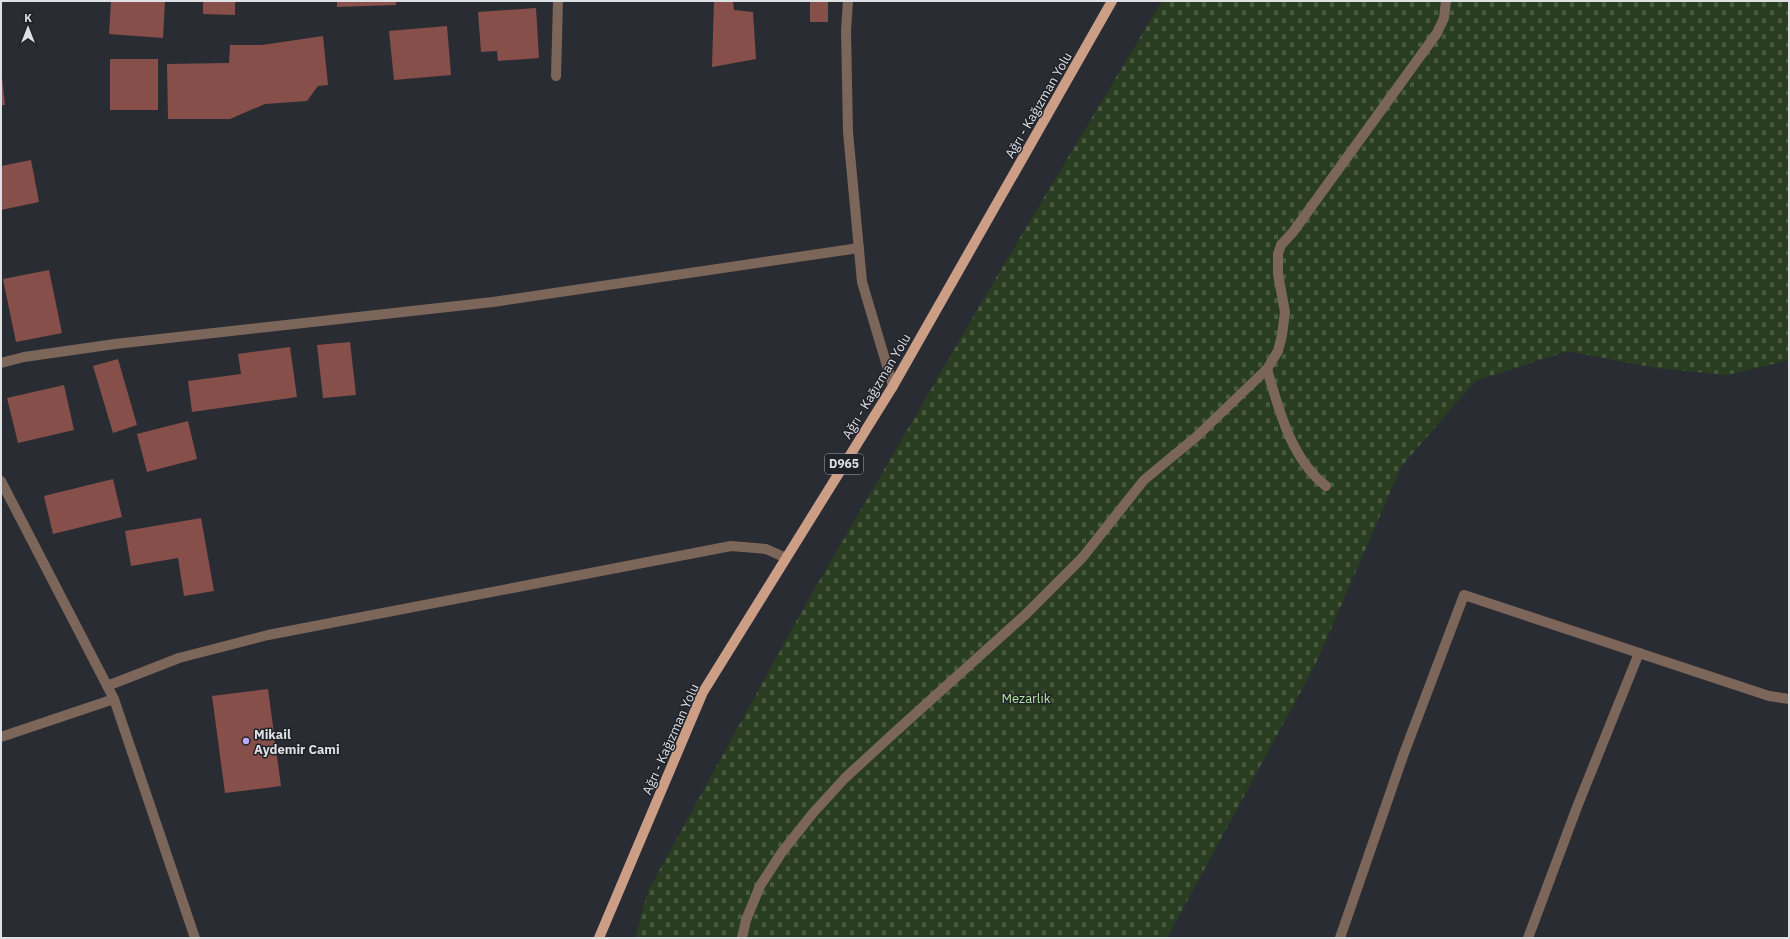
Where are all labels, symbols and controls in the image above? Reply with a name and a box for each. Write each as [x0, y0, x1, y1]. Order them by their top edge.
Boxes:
north arrow [8, 8, 48, 48]
text: K [24, 11, 32, 25]
street label: Ağrı - Kağızman Yolu [1001, 49, 1076, 161]
street label: Ağrı - Kağızman Yolu [838, 331, 915, 442]
road number: D965 [825, 454, 863, 474]
street label: Ağrı - Kağızman Yolu [638, 681, 703, 797]
park label: Mezarlık [1001, 690, 1051, 707]
place label: Mikail Aydemir Cami [254, 726, 340, 758]
marker: Mikail Aydemir Cami [241, 736, 251, 746]

